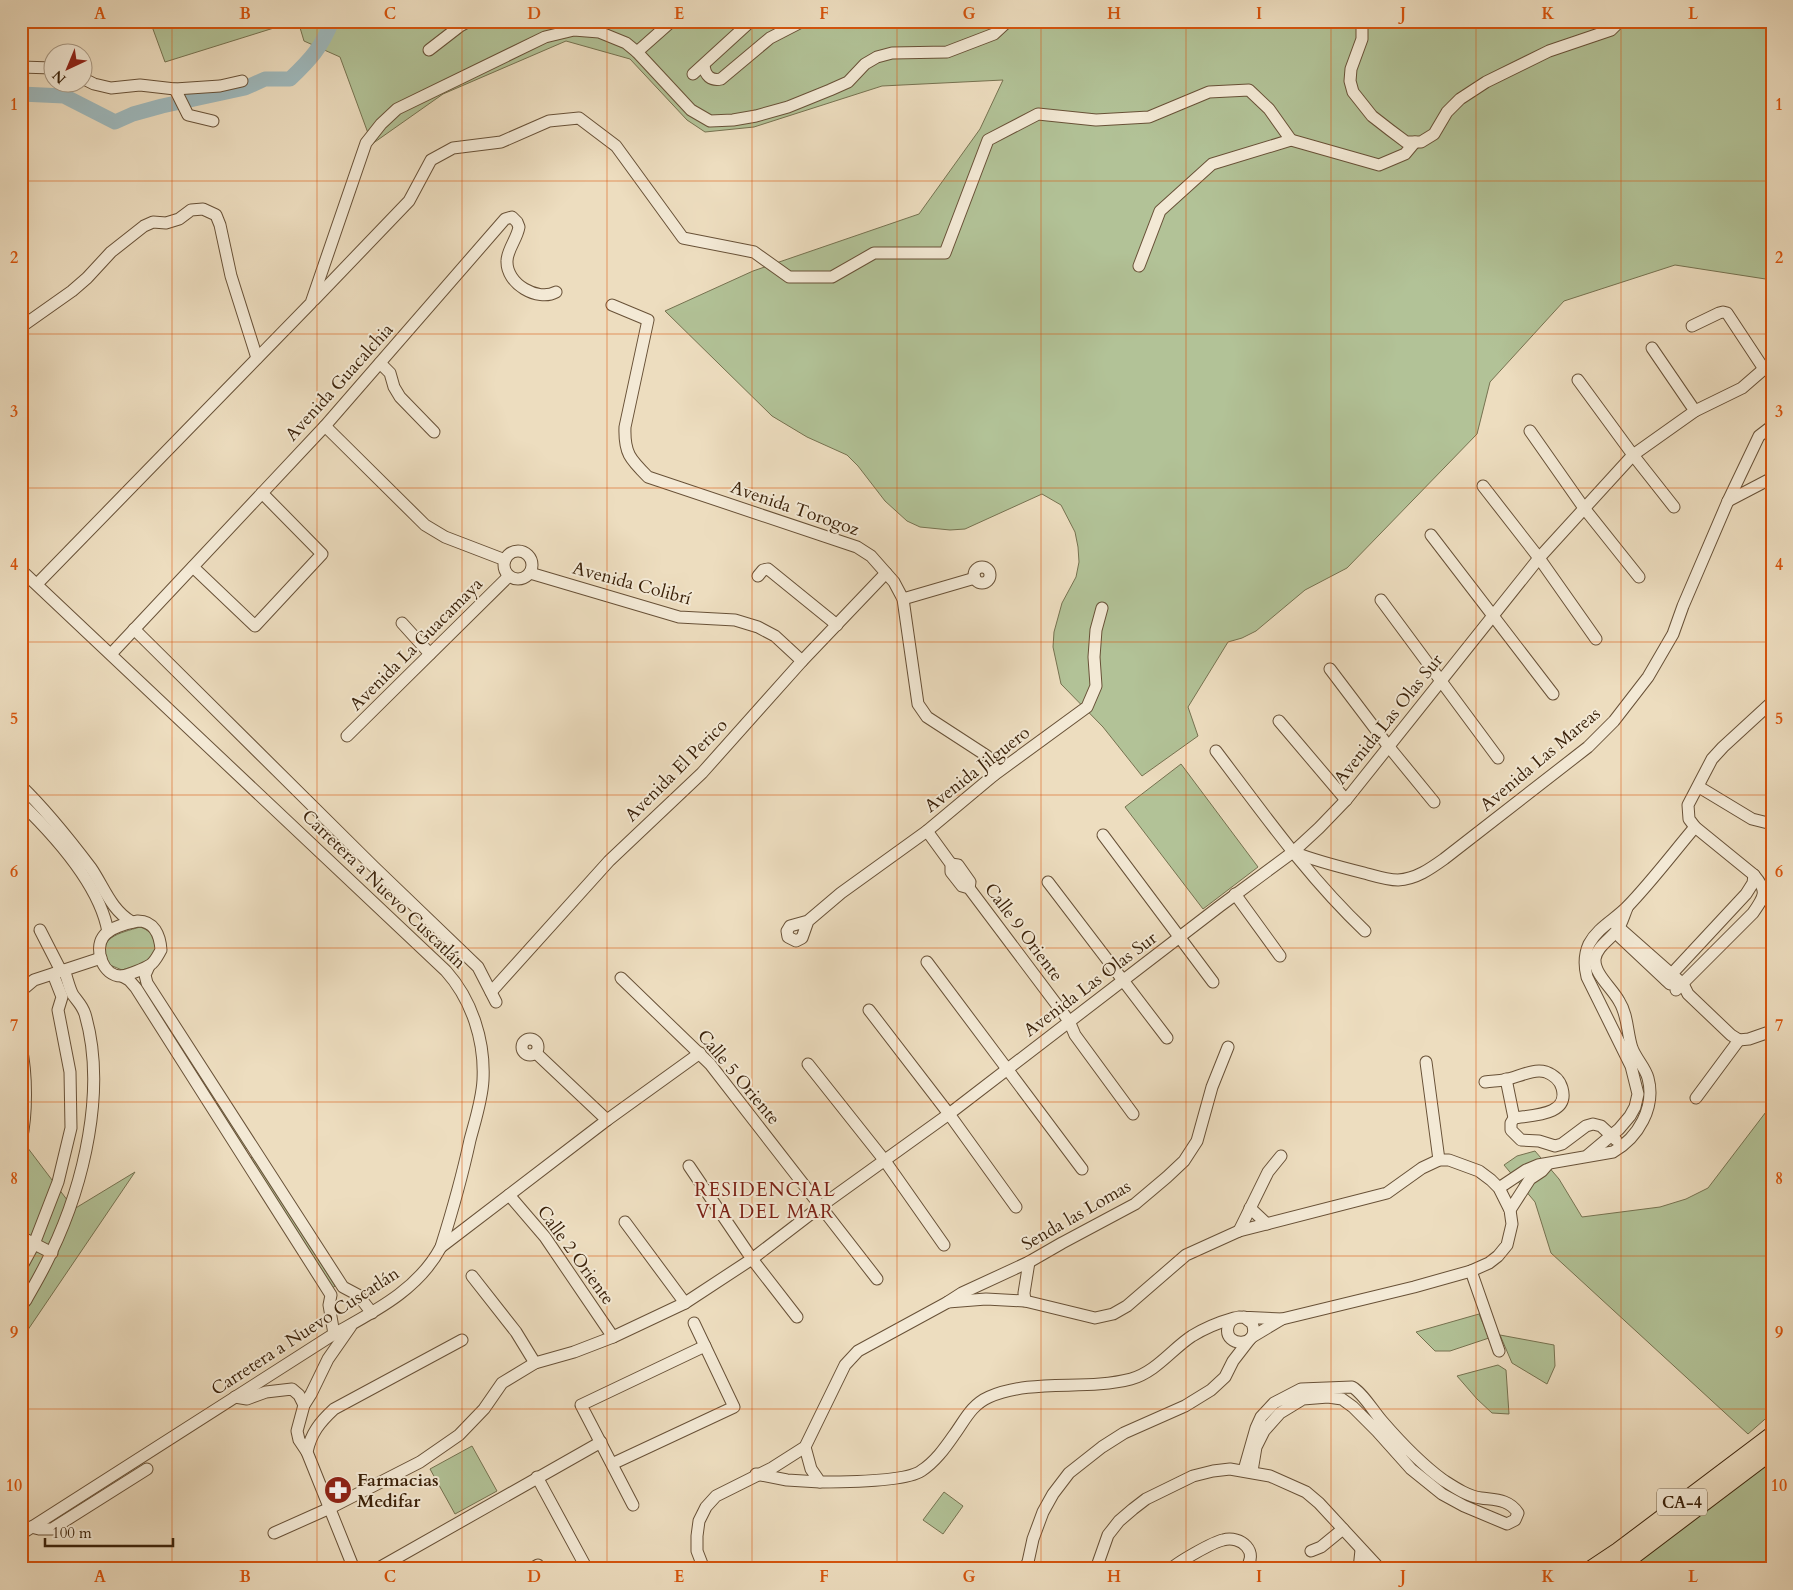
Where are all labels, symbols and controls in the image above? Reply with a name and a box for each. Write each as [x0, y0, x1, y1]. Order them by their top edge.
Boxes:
text: A [94, 3, 106, 25]
text: B [239, 3, 251, 25]
text: C [384, 3, 396, 25]
text: D [527, 3, 541, 25]
text: E [674, 3, 684, 25]
text: F [819, 3, 829, 25]
text: G [962, 3, 976, 25]
text: H [1107, 3, 1121, 25]
text: I [1256, 3, 1262, 25]
text: J [1398, 3, 1406, 25]
text: K [1542, 3, 1555, 25]
text: L [1688, 3, 1699, 25]
north arrow [42, 42, 92, 92]
text: N [48, 66, 70, 88]
text: 1 [10, 94, 18, 116]
text: 1 [1775, 94, 1783, 116]
text: 2 [10, 247, 18, 269]
text: 2 [1775, 247, 1783, 269]
street label: Avenida Guacalchia [280, 318, 399, 447]
text: 3 [10, 401, 18, 423]
text: 3 [1775, 401, 1783, 423]
street label: Avenida Torogoz [727, 475, 863, 542]
text: 4 [10, 554, 18, 576]
text: 4 [1775, 554, 1783, 576]
street label: Avenida Colibrí [570, 556, 694, 611]
street label: Avenida La Guacamaya [344, 572, 489, 717]
street label: Avenida Las Olas Sur [1328, 648, 1449, 790]
street label: Avenida Las Mareas [1475, 701, 1606, 817]
text: 5 [10, 708, 18, 730]
text: 5 [1775, 708, 1783, 730]
street label: Avenida El Perico [619, 713, 734, 827]
street label: Avenida Jilguero [919, 720, 1036, 819]
street label: Carretera a Nuevo Cuscatlán [296, 804, 472, 975]
text: 6 [10, 861, 18, 883]
text: 6 [1775, 861, 1783, 883]
street label: Calle 9 Oriente [978, 878, 1069, 987]
street label: Avenida Las Olas Sur [1018, 926, 1163, 1043]
text: 7 [10, 1015, 18, 1037]
text: 7 [1775, 1015, 1783, 1037]
street label: Calle 5 Oriente [691, 1024, 786, 1130]
text: 8 [10, 1168, 18, 1190]
text: 8 [1775, 1168, 1783, 1190]
street label: Senda las Lomas [1017, 1174, 1136, 1257]
district label: RESIDENCIAL VIA DEL MAR [694, 1177, 836, 1225]
street label: Calle 2 Oriente [531, 1201, 620, 1310]
street label: Carretera a Nuevo Cuscatlán [206, 1261, 405, 1402]
text: 9 [10, 1322, 18, 1344]
text: 9 [1775, 1322, 1783, 1344]
place label: Farmacias Medifar [357, 1468, 439, 1514]
text: 10 [6, 1475, 22, 1497]
pharmacy icon: Farmacias Medifar [323, 1475, 353, 1505]
text: 10 [1771, 1475, 1787, 1497]
road number: CA-4 [1657, 1488, 1707, 1515]
scale bar [45, 1515, 172, 1547]
text: 100 m [52, 1523, 92, 1543]
text: A [94, 1566, 106, 1588]
text: B [239, 1566, 251, 1588]
text: C [384, 1566, 396, 1588]
text: D [527, 1566, 541, 1588]
text: E [674, 1566, 684, 1588]
text: F [819, 1566, 829, 1588]
text: G [962, 1566, 976, 1588]
text: H [1107, 1566, 1121, 1588]
text: I [1256, 1566, 1262, 1588]
text: J [1398, 1566, 1406, 1588]
text: K [1542, 1566, 1555, 1588]
text: L [1688, 1566, 1699, 1588]

